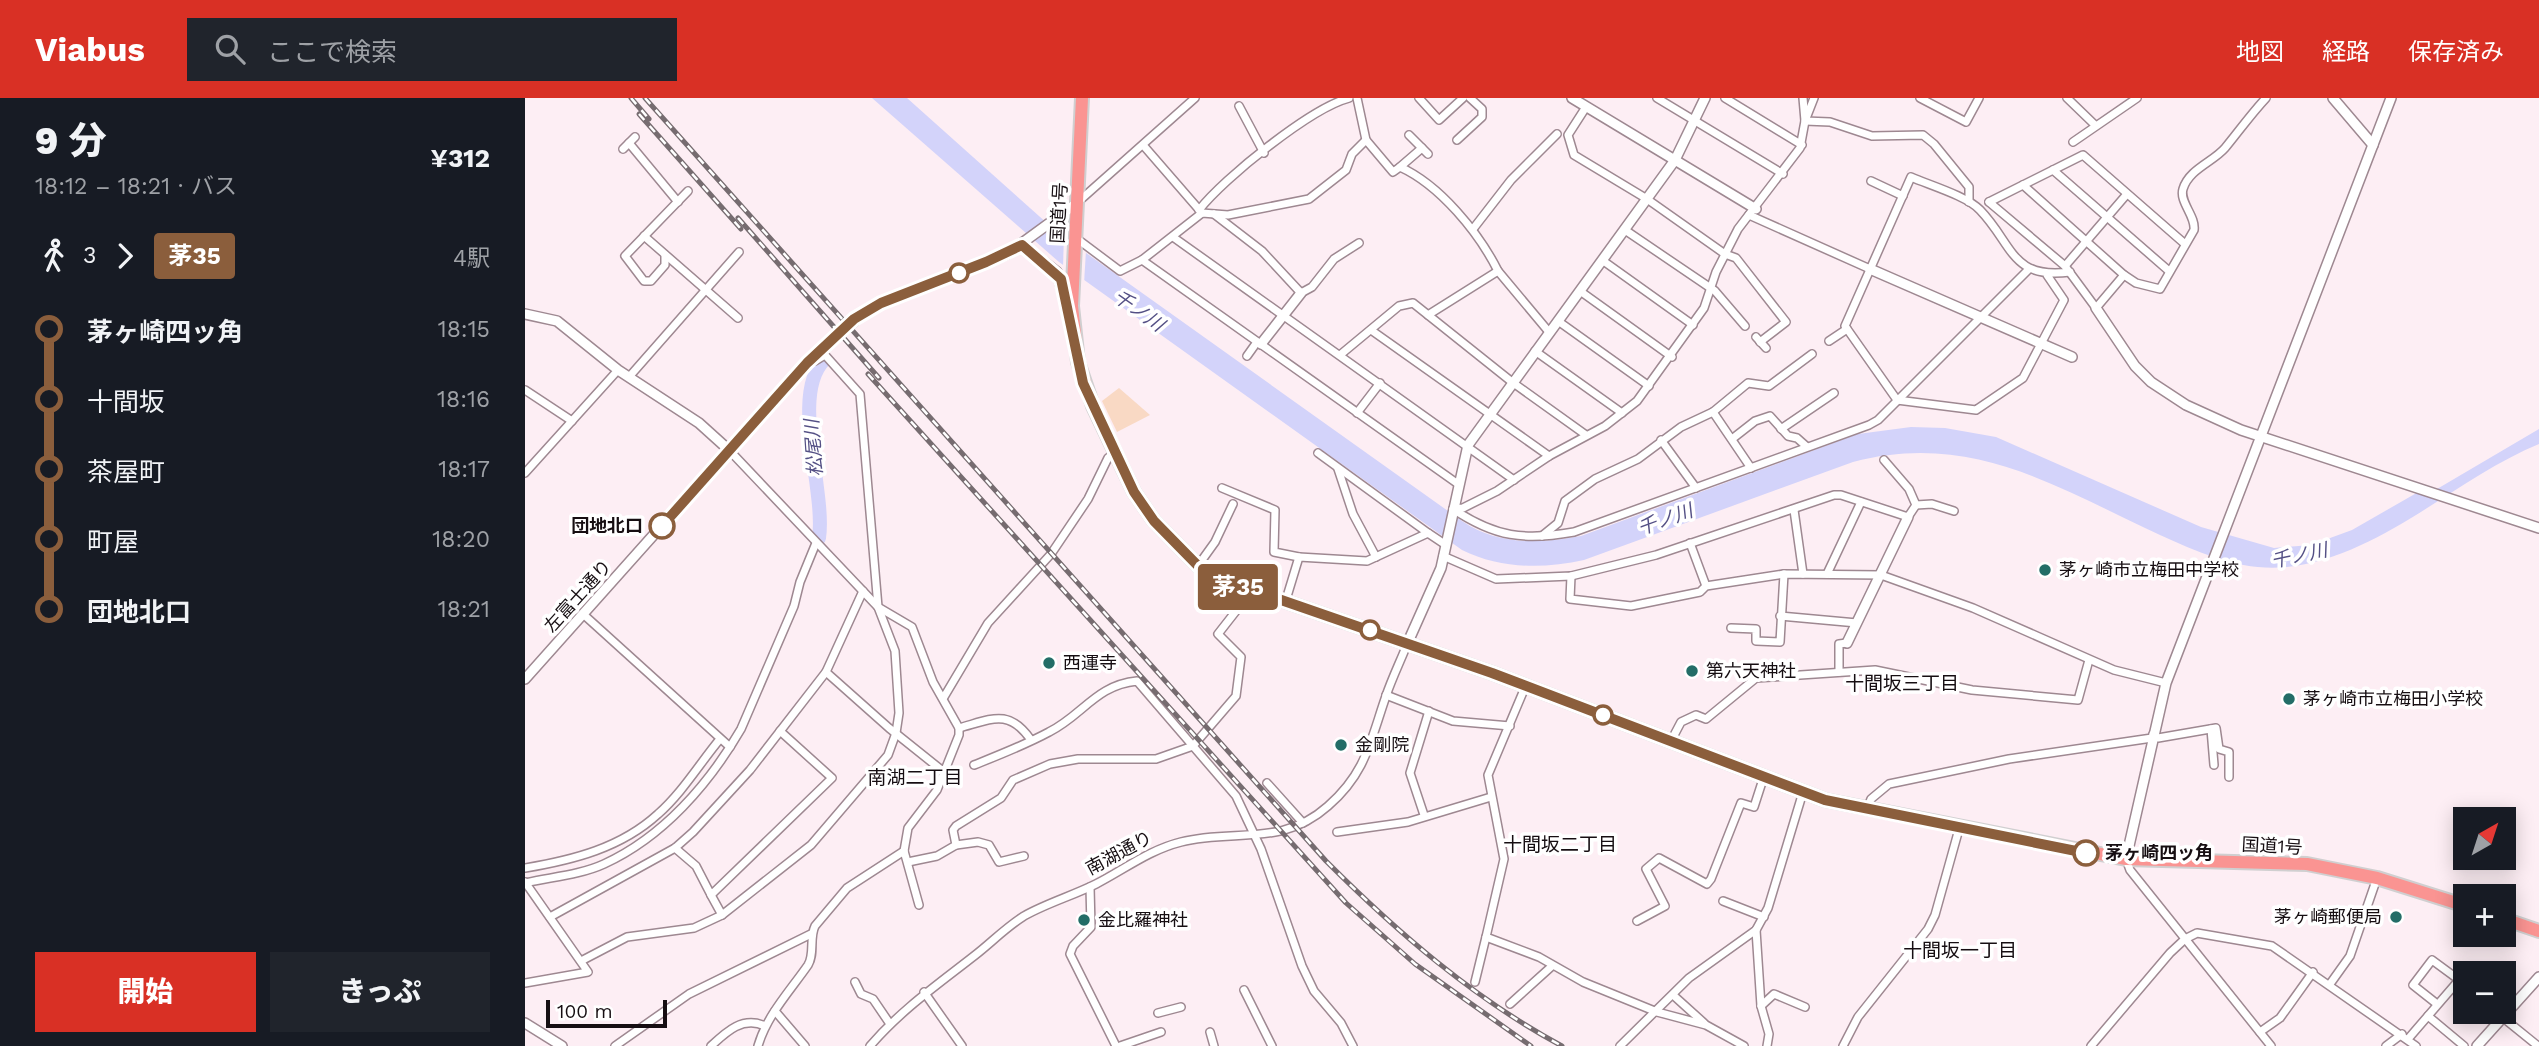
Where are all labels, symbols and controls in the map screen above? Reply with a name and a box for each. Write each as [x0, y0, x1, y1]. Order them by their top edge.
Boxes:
search box [187, 18, 677, 81]
text: Viabus [35, 30, 145, 69]
icon: search [211, 30, 249, 68]
text: ここで検索 [267, 37, 397, 67]
text: 地図 [2236, 38, 2284, 66]
text: 経路 [2322, 38, 2370, 66]
text: 保存済み [2408, 38, 2504, 66]
text: 9 分 [35, 119, 107, 163]
text: ¥312 [431, 143, 490, 173]
text: 18:12 – 18:21 · バス [35, 173, 237, 200]
street label: 国道1号 [1046, 182, 1071, 244]
icon: walk [35, 237, 73, 275]
icon: forward [106, 237, 144, 275]
text: 3 [83, 242, 96, 269]
text: 茅35 [168, 242, 221, 270]
text: 4駅 [453, 245, 490, 272]
unlabelled marker [949, 263, 969, 283]
water label: 千ノ川 [1109, 285, 1170, 337]
text: 18:15 [438, 316, 490, 343]
text: 茅ヶ崎四ッ角 [87, 317, 243, 347]
text: 18:16 [437, 386, 490, 413]
text: 十間坂 [87, 387, 165, 417]
water label: 松尾川 [800, 417, 827, 477]
text: 18:17 [438, 456, 490, 483]
text: 茶屋町 [87, 457, 165, 487]
water label: 千ノ川 [1634, 498, 1698, 540]
marker: 団地北口 [649, 513, 675, 539]
place label: 団地北口 [571, 515, 643, 536]
text: 18:20 [432, 526, 490, 553]
text: 町屋 [87, 527, 139, 557]
water label: 千ノ川 [2269, 538, 2331, 573]
street label: 左富士通り [540, 555, 616, 636]
place label: 茅ヶ崎市立梅田中学校 [2059, 559, 2239, 580]
marker: 茅ヶ崎市立梅田中学校 [2037, 562, 2053, 578]
line badge: 茅35 [1198, 564, 1278, 610]
text: 茅35 [1212, 573, 1264, 601]
text: 18:21 [438, 596, 490, 623]
text: 団地北口 [87, 597, 191, 627]
unlabelled marker [1360, 620, 1380, 640]
place label: 西運寺 [1063, 652, 1117, 673]
marker: 西運寺 [1041, 655, 1057, 671]
place label: 第六天神社 [1706, 660, 1796, 681]
marker: 第六天神社 [1684, 663, 1700, 679]
district label: 十間坂三丁目 [1845, 672, 1959, 695]
place label: 茅ヶ崎市立梅田小学校 [2303, 688, 2483, 709]
marker: 茅ヶ崎市立梅田小学校 [2281, 691, 2297, 707]
unlabelled marker [1593, 705, 1613, 725]
place label: 金剛院 [1355, 734, 1409, 755]
marker: 金剛院 [1333, 737, 1349, 753]
district label: 南湖二丁目 [867, 766, 963, 789]
north arrow [2453, 807, 2517, 870]
map controls [2453, 807, 2516, 1024]
street label: 南湖通り [1082, 826, 1155, 879]
district label: 十間坂二丁目 [1503, 833, 1617, 856]
street label: 国道1号 [2241, 833, 2303, 858]
marker: 茅ヶ崎四ッ角 [2073, 840, 2099, 866]
place label: 茅ヶ崎四ッ角 [2105, 842, 2213, 863]
button: + [2453, 884, 2516, 947]
place label: 茅ヶ崎郵便局 [2274, 906, 2382, 927]
place label: 金比羅神社 [1098, 909, 1188, 930]
marker: 茅ヶ崎郵便局 [2388, 909, 2404, 925]
marker: 金比羅神社 [1076, 912, 1092, 928]
district label: 十間坂一丁目 [1903, 939, 2017, 962]
button: 開始 [35, 952, 256, 1032]
button: きっぷ [270, 952, 490, 1032]
button: − [2453, 961, 2516, 1024]
scale bar [546, 997, 667, 1029]
text: 100 m [557, 1000, 613, 1023]

